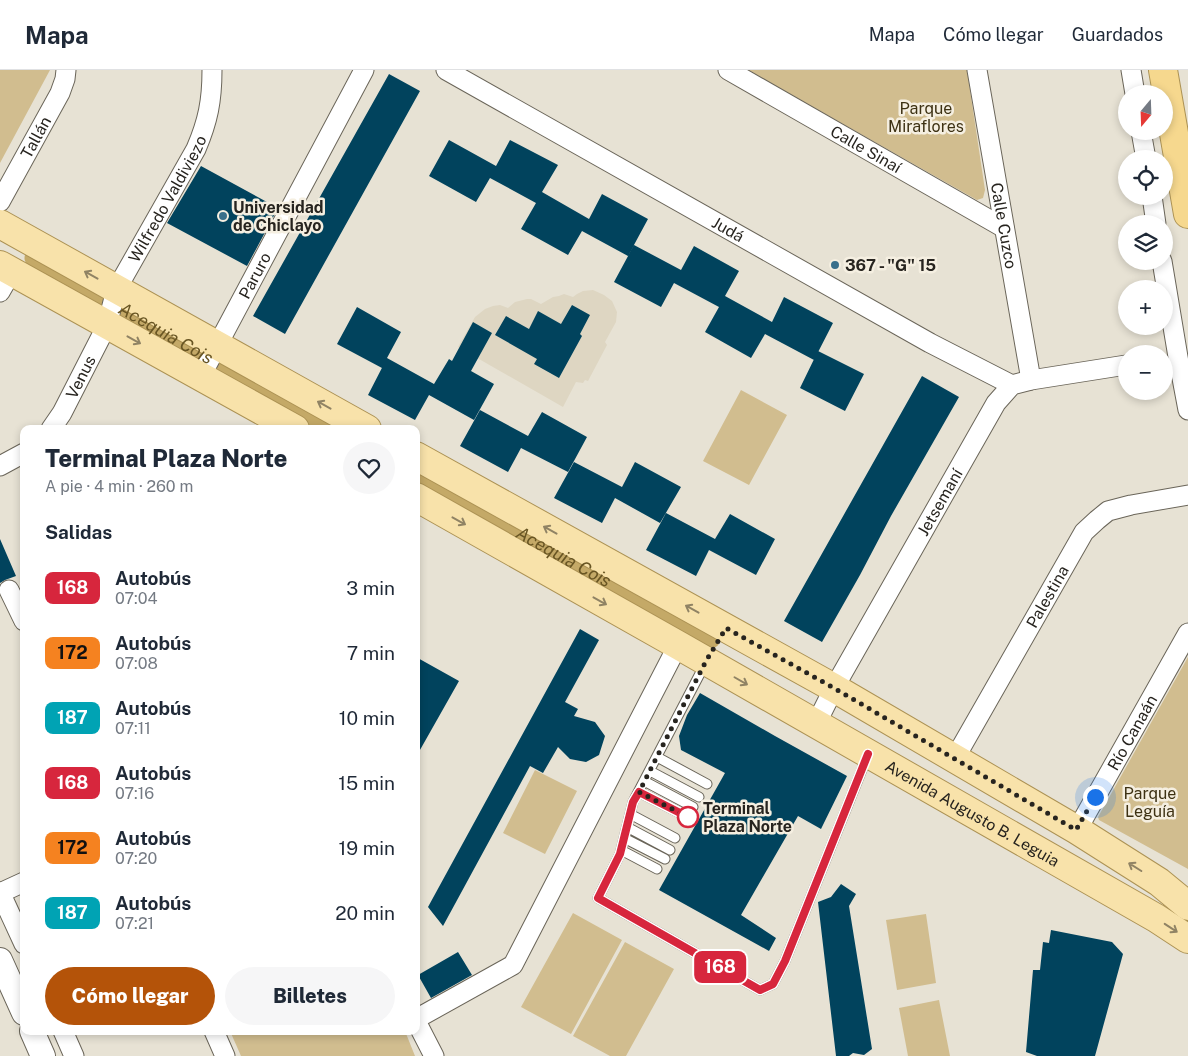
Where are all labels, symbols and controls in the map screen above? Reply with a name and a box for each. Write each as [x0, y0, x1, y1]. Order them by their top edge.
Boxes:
text: Mapa [25, 21, 89, 49]
text: Mapa [869, 24, 915, 45]
text: Cómo llegar [943, 24, 1044, 45]
text: Guardados [1072, 24, 1163, 45]
north arrow [1118, 85, 1172, 140]
map controls [1118, 85, 1173, 400]
park label: Parque Miraflores [888, 99, 964, 136]
street label: Tallán [17, 113, 55, 162]
street label: Calle Sinaí [827, 122, 905, 178]
street label: Wilfredo Valdiviezo [125, 133, 211, 266]
button: locate [1118, 150, 1173, 205]
street label: Calle Cuzco [987, 181, 1020, 270]
place label: Universidad de Chiclayo [233, 198, 323, 235]
marker: Universidad de Chiclayo [217, 210, 229, 222]
street label: Judá [709, 213, 747, 246]
button: layers [1118, 215, 1173, 270]
street label: Paruro [235, 249, 275, 302]
place label: 367 - "G" 15 [845, 256, 936, 275]
marker: 367 - "G" 15 [829, 259, 841, 271]
one-way arrow [84, 270, 98, 280]
button: + [1118, 280, 1173, 335]
water label: Acequia Cois [115, 298, 217, 368]
one-way arrow [127, 335, 141, 345]
button: − [1118, 345, 1173, 400]
street label: Venus [62, 352, 100, 402]
one-way arrow [317, 400, 332, 410]
button: heart [343, 442, 395, 494]
text: Terminal Plaza Norte [45, 444, 288, 472]
street label: Jetsemaní [913, 465, 967, 539]
text: A pie · 4 min · 260 m [45, 477, 193, 496]
one-way arrow [451, 516, 466, 526]
text: Salidas [45, 521, 112, 543]
water label: Acequia Cois [513, 522, 615, 591]
one-way arrow [543, 525, 558, 534]
street label: Palestina [1022, 562, 1073, 631]
text: Autobús [115, 567, 191, 589]
text: 168 [57, 577, 88, 598]
text: 3 min [346, 577, 395, 599]
text: 07:04 [115, 589, 158, 608]
one-way arrow [593, 596, 608, 606]
one-way arrow [685, 604, 700, 613]
text: Autobús [115, 632, 191, 654]
text: 172 [57, 642, 88, 663]
text: 7 min [347, 642, 395, 664]
text: 07:08 [115, 654, 158, 673]
one-way arrow [734, 677, 748, 687]
street label: Río Canaán [1104, 692, 1161, 774]
text: Autobús [115, 697, 191, 719]
text: 187 [57, 707, 88, 728]
text: 10 min [339, 707, 395, 729]
text: 07:11 [115, 719, 151, 738]
street label: Avenida Augusto B. Leguia [882, 756, 1063, 871]
text: Autobús [115, 762, 191, 784]
text: 168 [57, 772, 88, 793]
text: 15 min [338, 772, 395, 794]
text: 07:16 [115, 784, 154, 803]
park label: Parque Leguía [1124, 784, 1176, 821]
your location [1083, 785, 1108, 810]
place label: Terminal Plaza Norte [703, 799, 792, 836]
marker: Terminal Plaza Norte [677, 806, 699, 828]
text: Autobús [115, 827, 191, 849]
text: 172 [57, 837, 88, 858]
text: 19 min [339, 837, 395, 859]
text: 07:20 [115, 849, 157, 868]
one-way arrow [1128, 862, 1142, 872]
text: Autobús [115, 892, 191, 914]
text: 187 [57, 902, 88, 923]
text: 20 min [335, 902, 395, 924]
text: 07:21 [115, 914, 154, 933]
one-way arrow [1163, 923, 1177, 933]
line badge: 168 [691, 951, 749, 983]
text: 168 [704, 956, 736, 977]
button: Cómo llegar [45, 967, 215, 1025]
button: Billetes [225, 967, 395, 1025]

